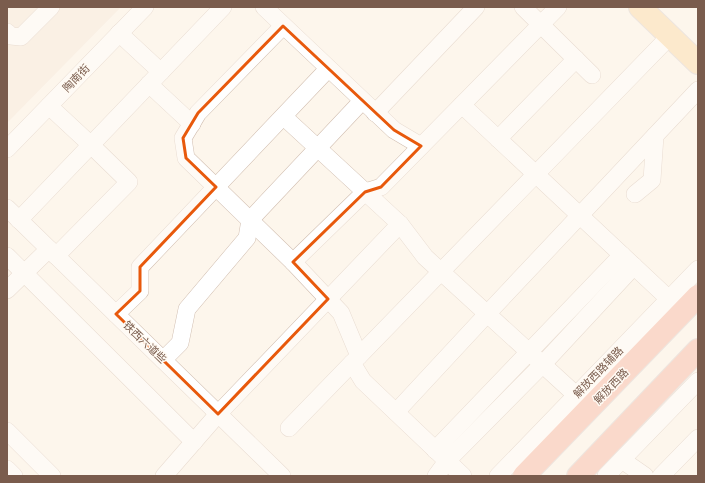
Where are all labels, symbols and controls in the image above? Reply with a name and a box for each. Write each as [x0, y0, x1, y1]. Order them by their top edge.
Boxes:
street label: 陶南街 [60, 62, 92, 95]
street label: 铁西六道些 [120, 319, 169, 366]
street label: 解放西路辅路 [570, 344, 626, 400]
street label: 解放西路 [591, 366, 631, 406]

